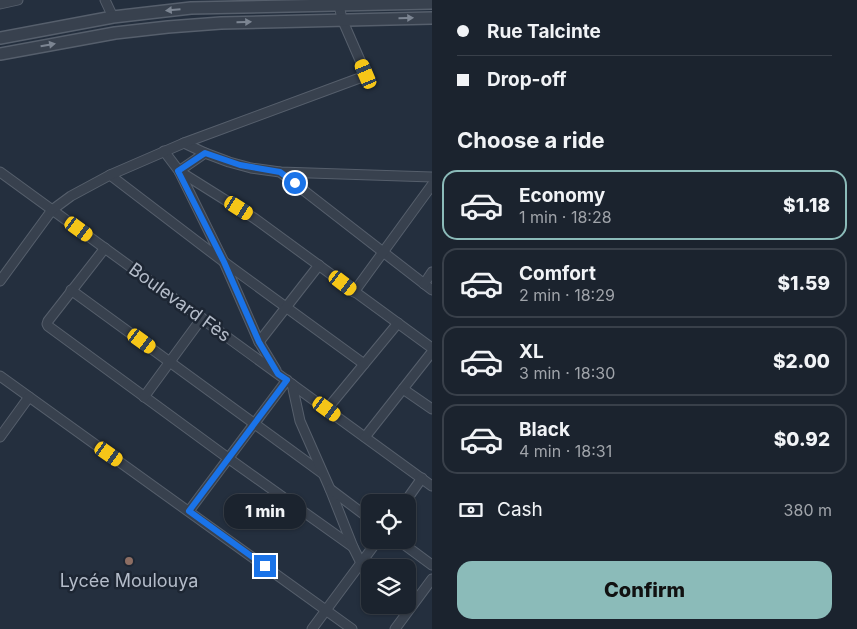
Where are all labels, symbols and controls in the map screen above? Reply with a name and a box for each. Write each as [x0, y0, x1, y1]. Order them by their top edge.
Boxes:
one-way arrow [165, 6, 181, 14]
one-way arrow [399, 14, 415, 22]
one-way arrow [236, 18, 252, 26]
text: Rue Talcinte [487, 20, 601, 43]
one-way arrow [40, 40, 56, 48]
car [353, 57, 378, 91]
text: Drop-off [487, 68, 567, 91]
text: Choose a ride [457, 127, 605, 153]
route start [284, 172, 306, 194]
icon: car [459, 183, 504, 228]
text: Economy [519, 184, 605, 207]
car [222, 194, 255, 222]
text: $1.18 [783, 194, 830, 217]
text: 1 min · 18:28 [519, 207, 612, 227]
car [62, 214, 95, 244]
street label: Boulevard Fès [125, 258, 235, 346]
icon: car [459, 261, 504, 306]
text: Comfort [519, 262, 596, 285]
car [326, 268, 359, 298]
text: $1.59 [777, 272, 830, 295]
text: 2 min · 18:29 [519, 285, 615, 305]
car [125, 326, 158, 356]
icon: car [459, 339, 504, 384]
text: XL [519, 340, 544, 363]
text: $2.00 [773, 350, 830, 373]
text: 3 min · 18:30 [519, 363, 615, 383]
car [310, 394, 343, 424]
icon: car [459, 417, 504, 462]
text: Black [519, 418, 570, 441]
text: $0.92 [774, 428, 830, 451]
car [92, 439, 125, 469]
text: 4 min · 18:31 [519, 441, 612, 461]
callout: 1 min [224, 494, 306, 528]
map controls [361, 494, 416, 614]
button: locate [361, 494, 416, 549]
icon: cash [457, 496, 485, 524]
text: Cash [497, 498, 543, 521]
text: 380 m [784, 500, 832, 520]
text: 1 min [245, 501, 285, 521]
marker: Lycée Moulouya [123, 555, 135, 567]
route end [254, 555, 276, 577]
button: layers [361, 559, 416, 614]
button: Confirm [457, 561, 832, 619]
place label: Lycée Moulouya [60, 570, 198, 591]

